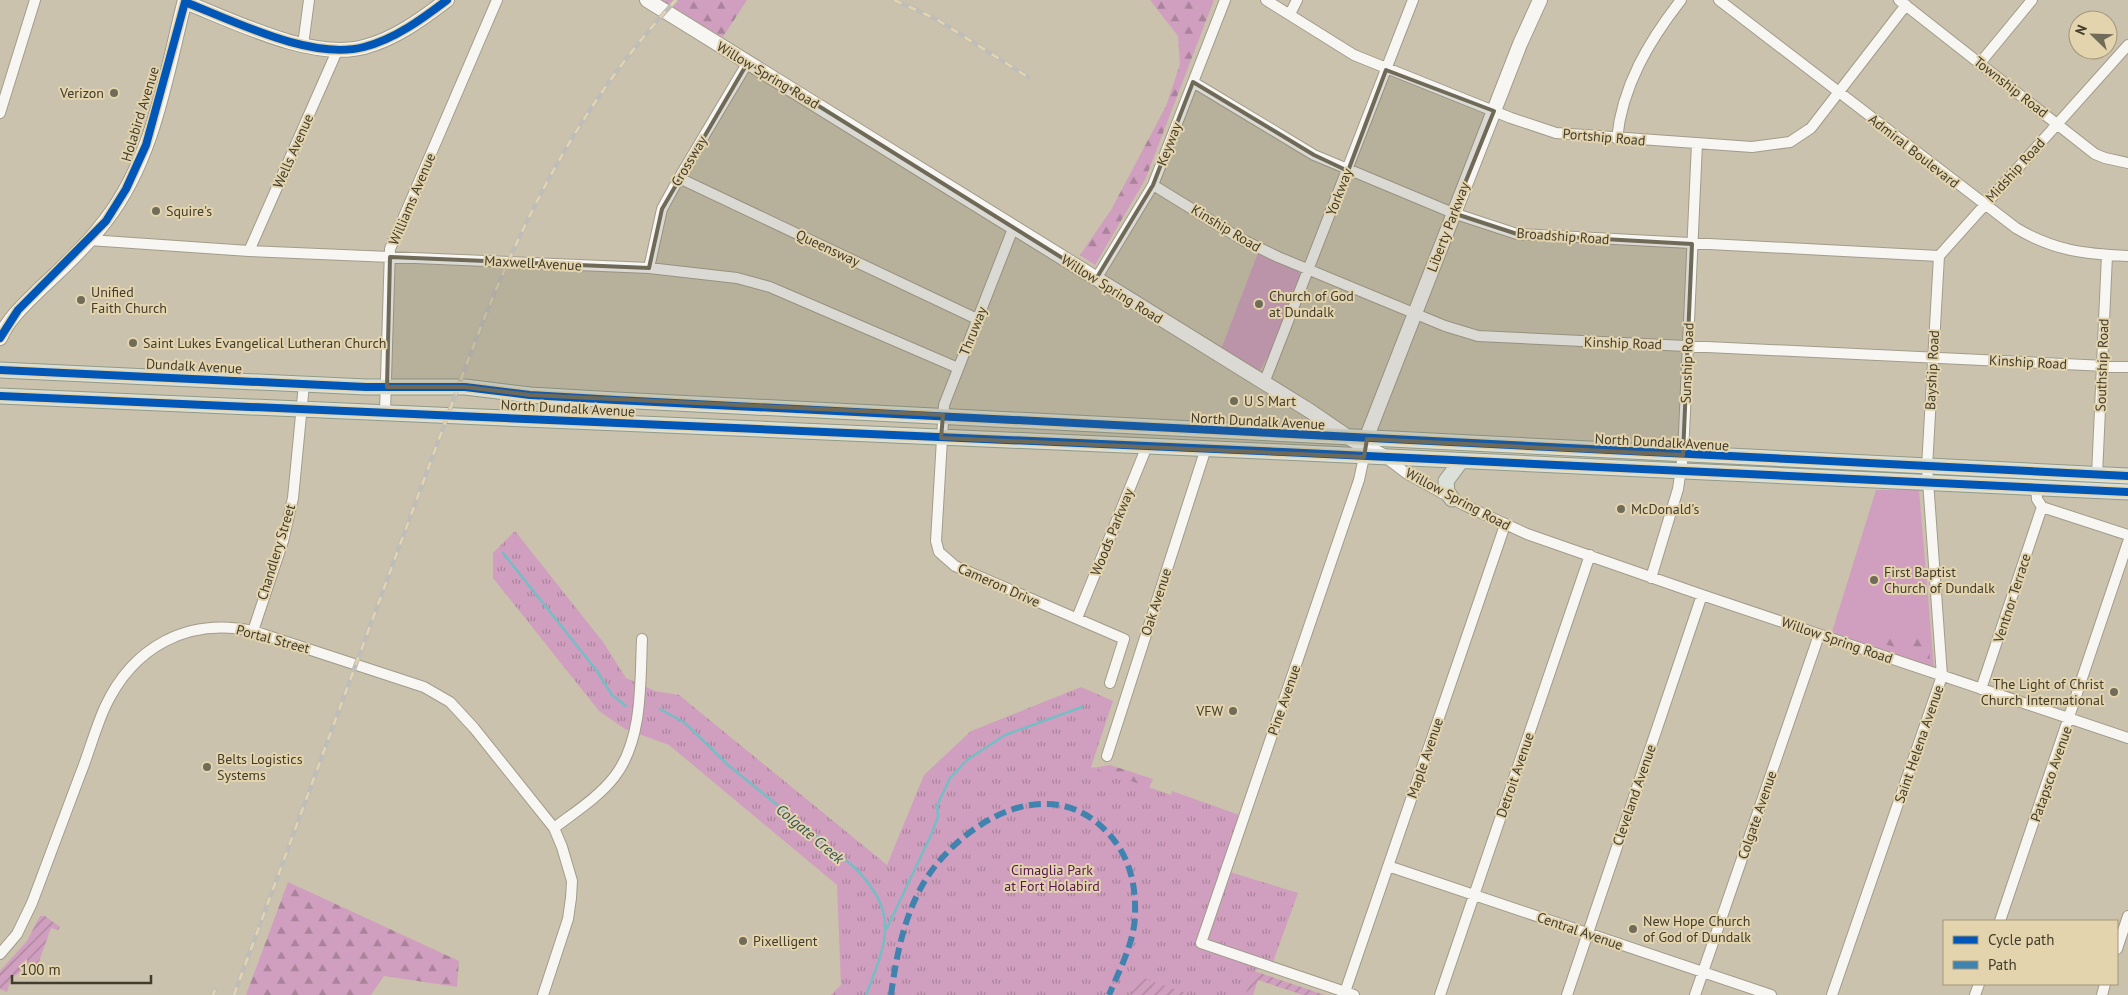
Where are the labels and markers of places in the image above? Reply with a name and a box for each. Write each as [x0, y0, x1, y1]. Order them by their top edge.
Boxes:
place label: Verizon [59, 84, 104, 102]
marker: Verizon [108, 87, 120, 99]
place label: Squire's [166, 202, 212, 220]
marker: Squire's [150, 205, 162, 217]
place label: Unified Faith Church [91, 283, 167, 317]
place label: Church of God at Dundalk [1269, 287, 1354, 321]
marker: Unified Faith Church [75, 294, 87, 306]
marker: Church of God at Dundalk [1253, 298, 1265, 310]
place label: Saint Lukes Evangelical Lutheran Church [143, 334, 387, 352]
marker: Saint Lukes Evangelical Lutheran Church [127, 337, 139, 349]
place label: U S Mart [1244, 392, 1296, 410]
marker: U S Mart [1228, 395, 1240, 407]
place label: McDonald's [1631, 500, 1699, 518]
marker: McDonald's [1615, 503, 1627, 515]
place label: First Baptist Church of Dundalk [1884, 563, 1995, 597]
marker: First Baptist Church of Dundalk [1868, 574, 1880, 586]
place label: The Light of Christ Church International [1981, 675, 2104, 709]
marker: The Light of Christ Church International [2108, 686, 2120, 698]
place label: VFW [1195, 702, 1223, 720]
marker: VFW [1227, 705, 1239, 717]
place label: Belts Logistics Systems [217, 750, 303, 784]
marker: Belts Logistics Systems [201, 761, 213, 773]
place label: New Hope Church of God of Dundalk [1643, 912, 1751, 946]
marker: New Hope Church of God of Dundalk [1627, 923, 1639, 935]
place label: Pixelligent [753, 932, 818, 950]
marker: Pixelligent [737, 935, 749, 947]

